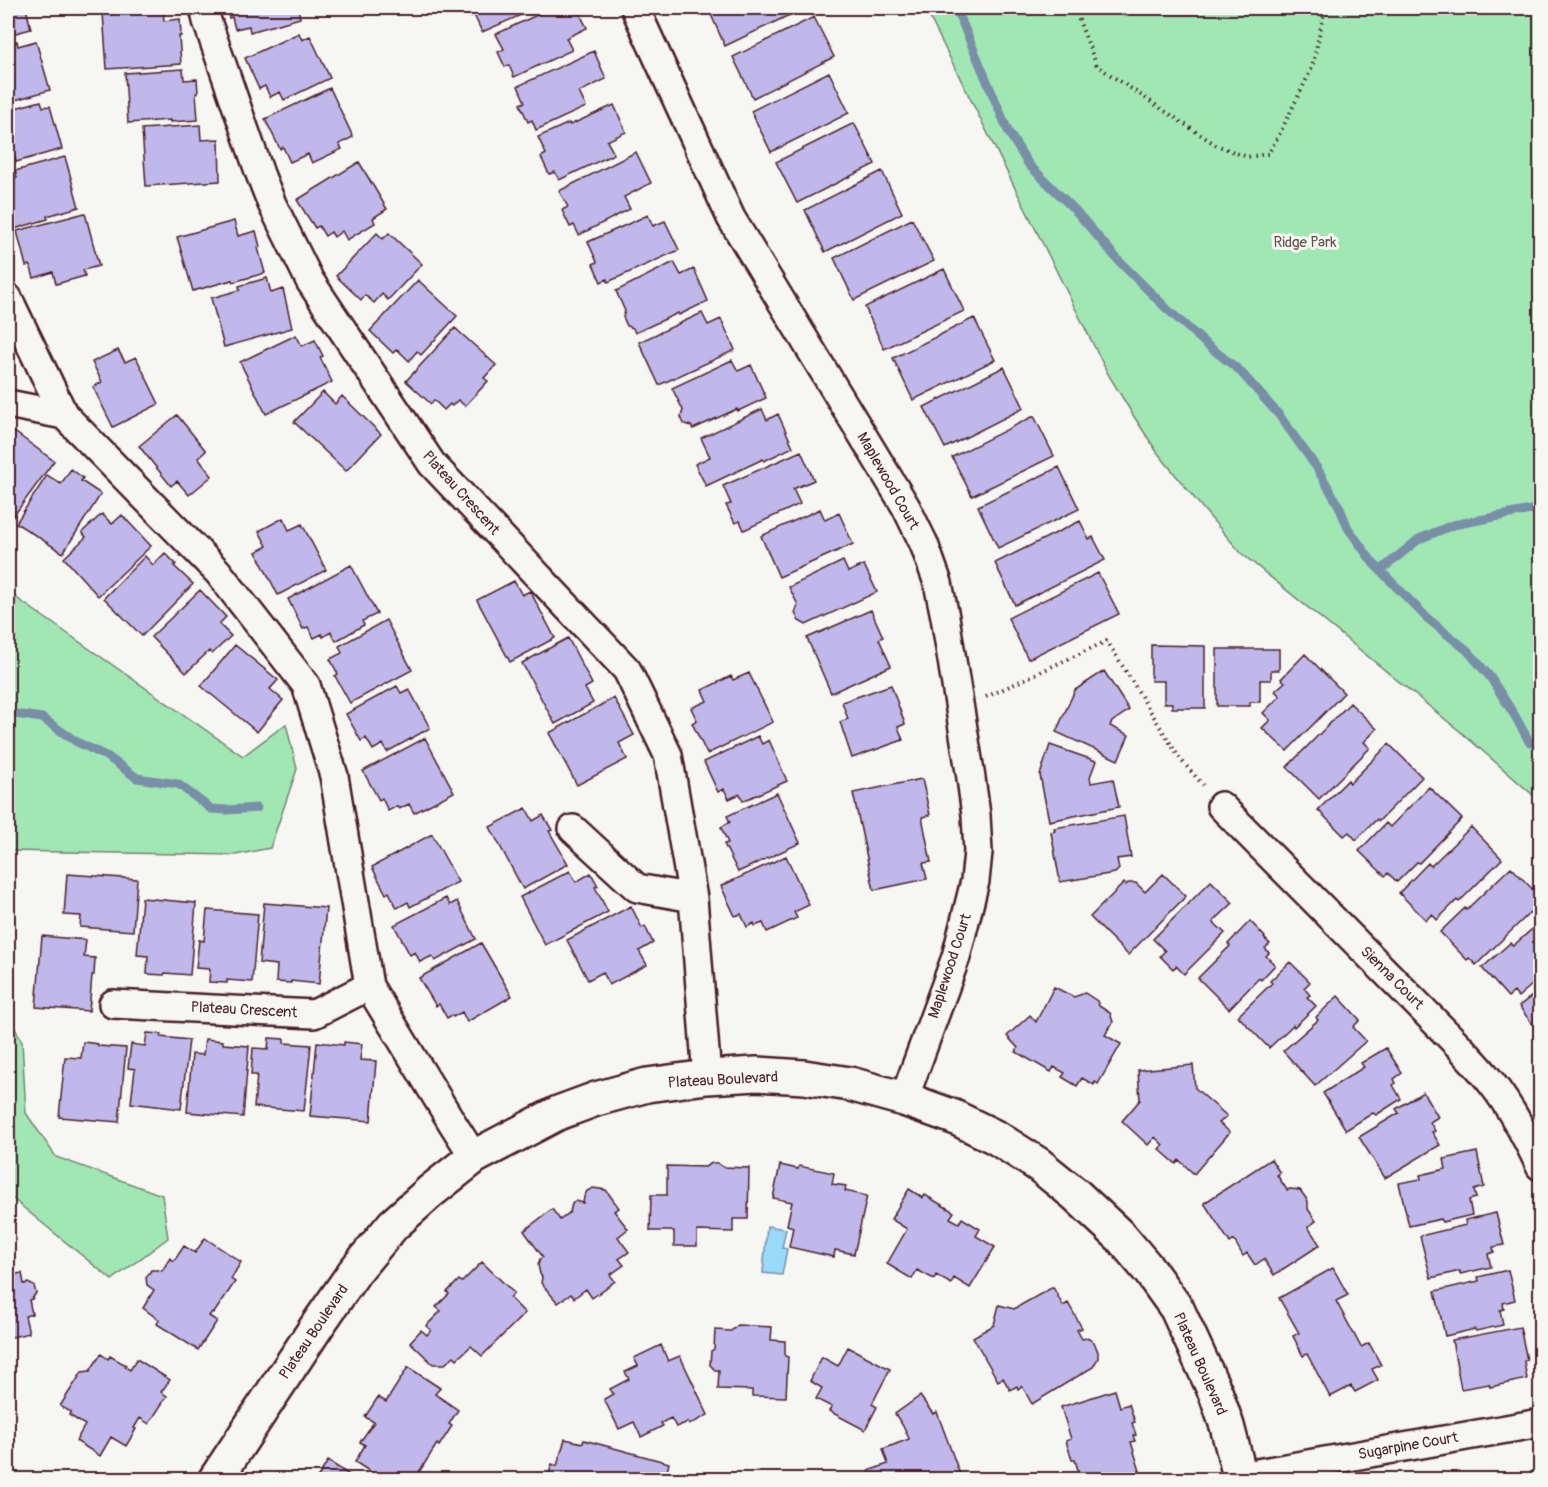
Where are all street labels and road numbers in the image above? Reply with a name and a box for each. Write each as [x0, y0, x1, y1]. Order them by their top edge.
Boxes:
street label: Maplewood Court [853, 429, 924, 534]
street label: Plateau Crescent [418, 447, 504, 540]
street label: Maplewood Court [924, 910, 976, 1021]
street label: Sienna Court [1356, 942, 1428, 1014]
street label: Plateau Crescent [190, 998, 299, 1022]
street label: Plateau Boulevard [667, 1068, 779, 1092]
street label: Plateau Boulevard [275, 1281, 353, 1383]
street label: Plateau Boulevard [1169, 1310, 1231, 1418]
street label: Sugarpine Court [1357, 1428, 1460, 1464]

